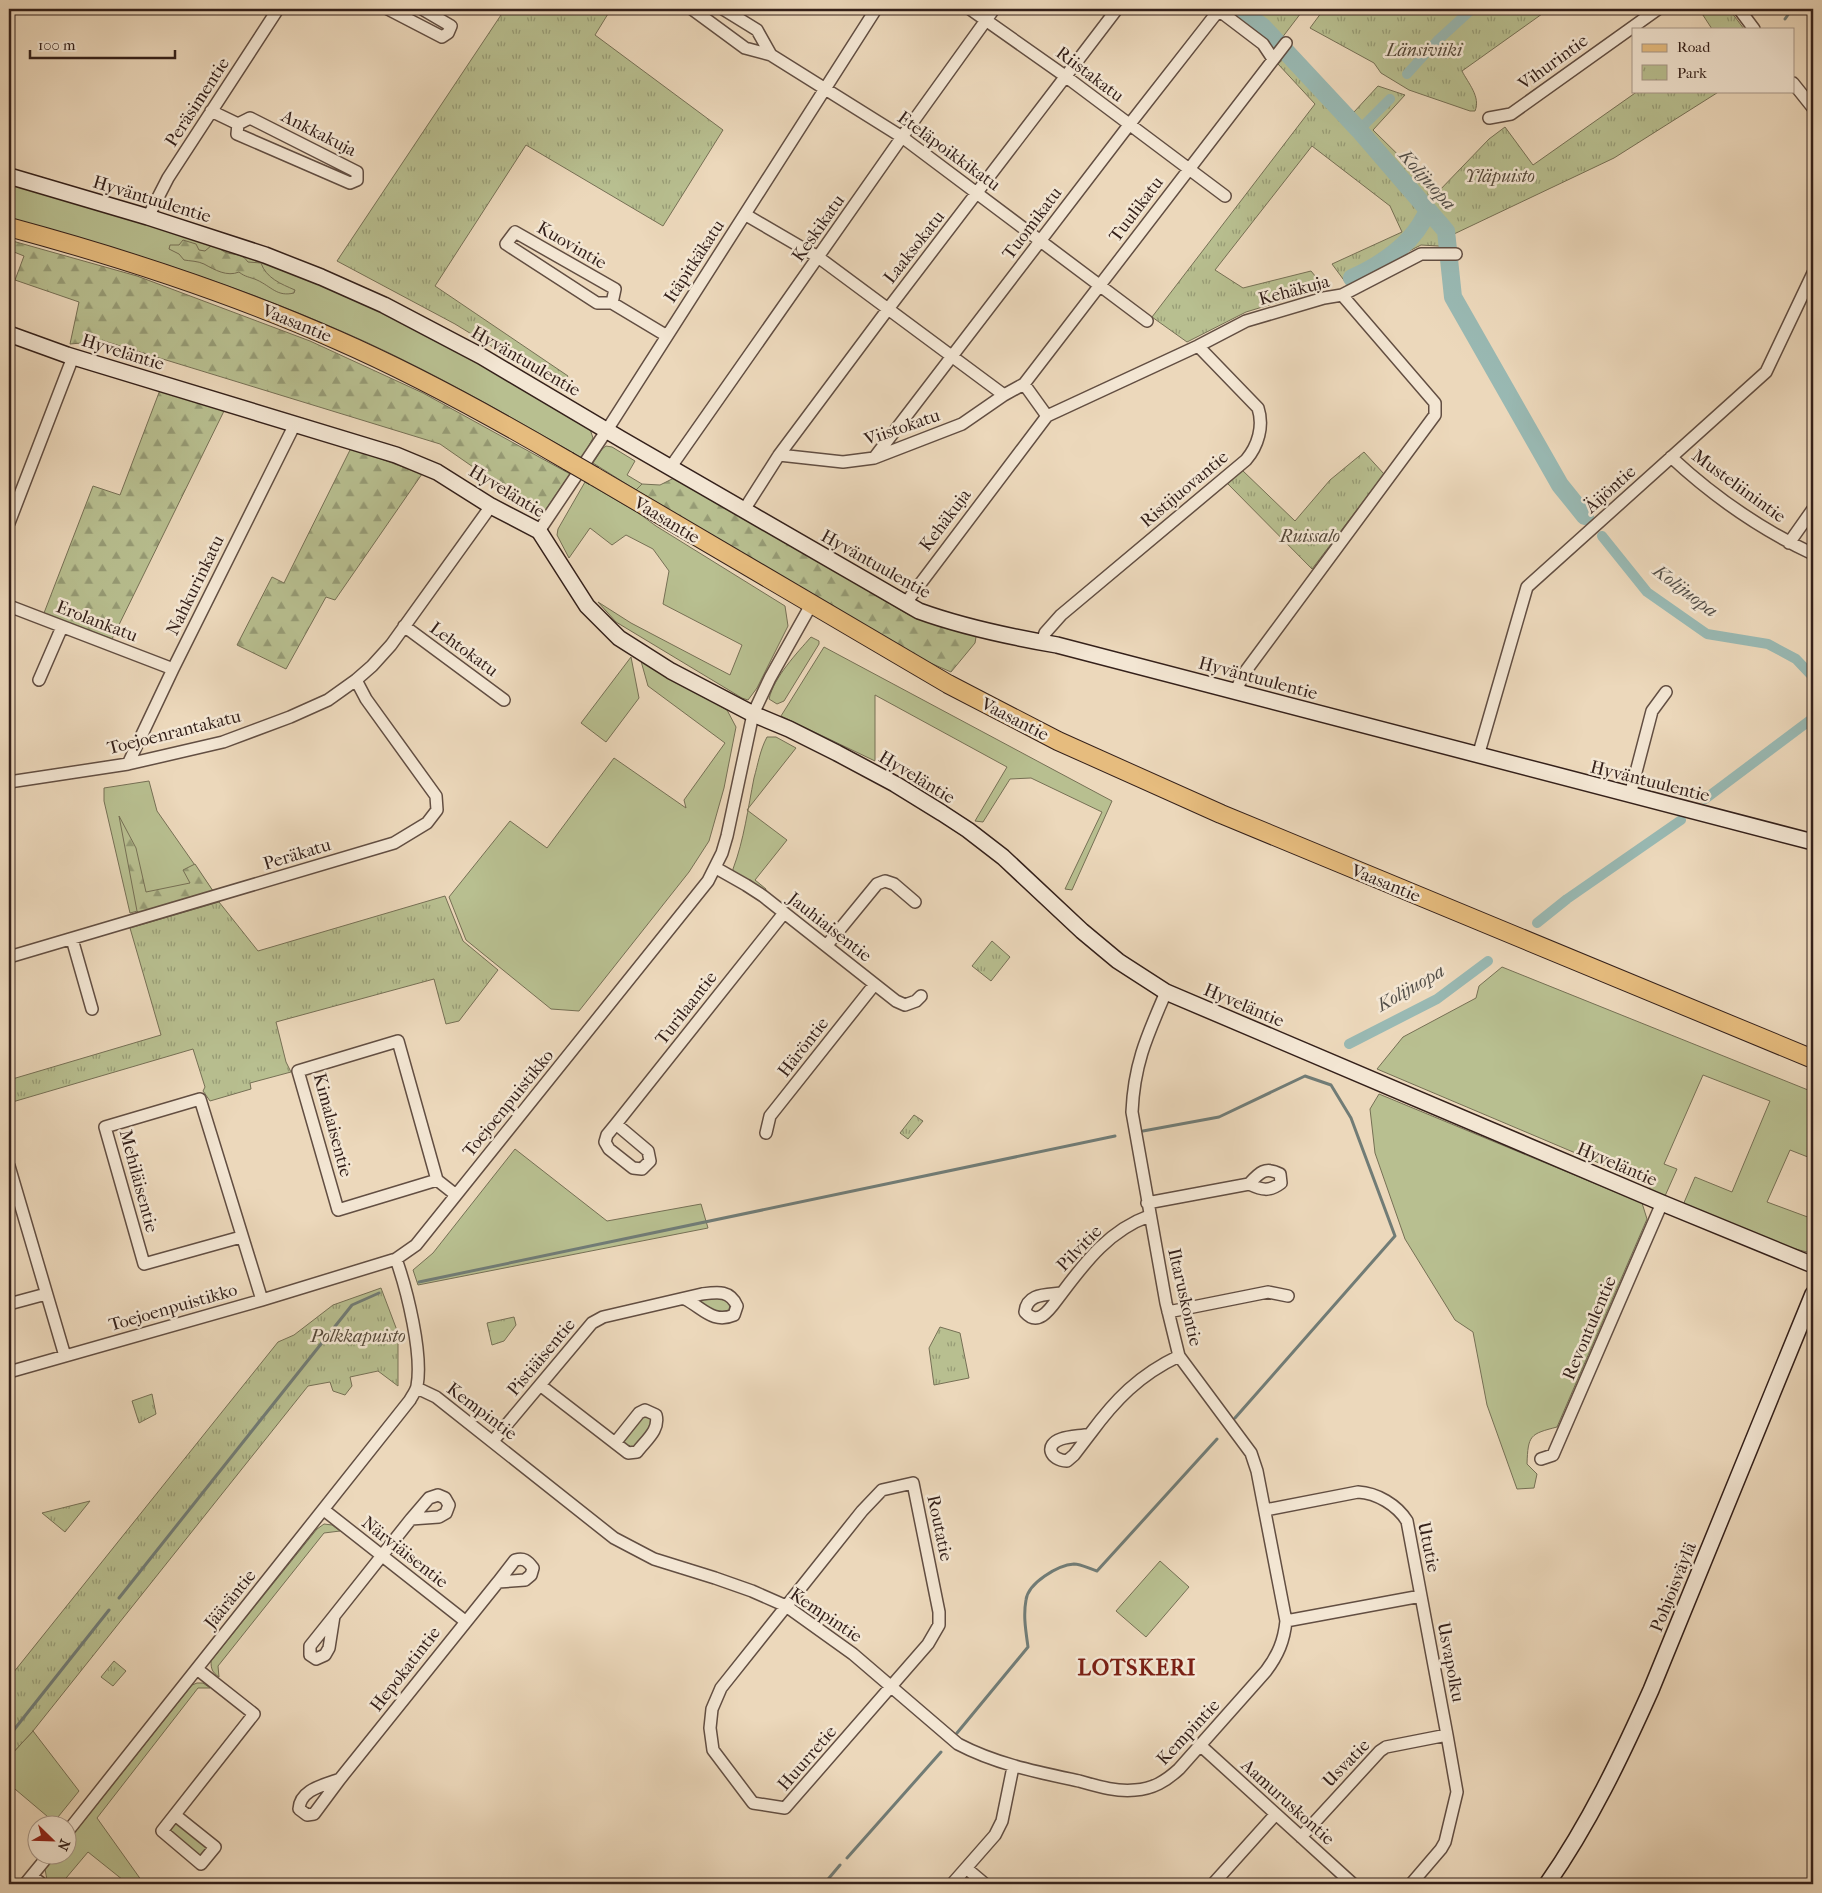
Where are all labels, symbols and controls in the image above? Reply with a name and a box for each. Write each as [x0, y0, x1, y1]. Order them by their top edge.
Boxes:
scale bar [30, 28, 175, 60]
legend [1632, 28, 1794, 92]
street label: Vihurintie [1514, 30, 1592, 95]
text: 100 m [38, 36, 76, 54]
text: Road [1677, 38, 1711, 56]
park label: Länsiviiki [1384, 40, 1464, 61]
street label: Riistakatu [1052, 42, 1128, 107]
street label: Peräsimentie [161, 54, 234, 151]
text: Park [1677, 64, 1707, 82]
street label: Ankkakuja [277, 105, 360, 162]
street label: Eteläpoikkikatu [893, 107, 1004, 196]
water label: Kolijuopa [1393, 143, 1460, 215]
park label: Yläpuisto [1465, 166, 1535, 187]
street label: Hyväntuulentie [90, 172, 213, 227]
street label: Tuulikatu [1105, 172, 1168, 246]
street label: Tuomikatu [998, 183, 1066, 264]
street label: Keskikatu [788, 191, 849, 266]
street label: Laaksokatu [879, 207, 949, 288]
street label: Itäpitkäkatu [660, 216, 729, 307]
street label: Kuovintie [533, 217, 610, 274]
street label: Kehäkuja [1256, 271, 1332, 310]
street label: Vaasantie [258, 300, 335, 347]
street label: Hyväntuulentie [468, 322, 584, 401]
street label: Hyveläntie [79, 330, 167, 375]
street label: Viistokatu [861, 405, 943, 451]
street label: Musteliinintie [1688, 445, 1790, 527]
street label: Ristijuovantie [1136, 447, 1233, 532]
street label: Äijöntie [1579, 460, 1640, 518]
street label: Hyveläntie [465, 461, 549, 522]
street label: Kehäkuja [915, 485, 976, 556]
street label: Vaasantie [629, 492, 704, 548]
street label: Hyväntuulentie [817, 526, 934, 603]
park label: Ruissalo [1279, 526, 1340, 547]
street label: Nahkurinkatu [162, 532, 229, 639]
water label: Kolijuopa [1647, 558, 1722, 622]
street label: Erolankatu [53, 596, 140, 647]
street label: Lehtokatu [425, 618, 502, 681]
street label: Hyväntuulentie [1196, 653, 1320, 704]
street label: Vaasantie [977, 693, 1052, 745]
street label: Toejoenrantakatu [105, 706, 243, 759]
street label: Hyveläntie [875, 747, 959, 808]
street label: Hyväntuulentie [1588, 757, 1712, 806]
street label: Peräkatu [261, 834, 333, 875]
street label: Vaasantie [1347, 860, 1424, 907]
street label: Jauhiaisentie [782, 887, 876, 967]
water label: Kolijuopa [1371, 960, 1448, 1017]
street label: Turilaantie [651, 967, 722, 1049]
street label: Hyveläntie [1201, 979, 1287, 1032]
street label: Häröntie [774, 1013, 833, 1081]
street label: Toejoenpuistikko [459, 1045, 558, 1161]
street label: Kimalaisentie [309, 1071, 356, 1179]
street label: Mehiläisentie [115, 1127, 162, 1235]
street label: Hyveläntie [1574, 1138, 1660, 1191]
street label: Pilvitie [1052, 1221, 1106, 1276]
street label: Iltaruskontie [1163, 1246, 1206, 1348]
street label: Revontulentie [1558, 1273, 1621, 1383]
street label: Toejoenpuistikko [107, 1279, 240, 1336]
street label: Pistiäisentie [503, 1314, 580, 1400]
park label: Polkkapuisto [309, 1326, 406, 1347]
street label: Kempintie [442, 1378, 521, 1445]
street label: Routatie [922, 1493, 957, 1563]
street label: Närviäisentie [357, 1512, 452, 1593]
street label: Ututie [1413, 1520, 1444, 1574]
street label: Pohjoisväylä [1646, 1539, 1701, 1635]
street label: Jääräntie [199, 1565, 261, 1635]
street label: Kempintie [786, 1584, 866, 1647]
street label: Usvapolku [1432, 1620, 1469, 1704]
street label: Hepokatintie [366, 1623, 445, 1716]
district label: LOTSKERI [1078, 1655, 1196, 1681]
street label: Kempintie [1153, 1695, 1224, 1770]
street label: Huurretie [774, 1722, 841, 1795]
street label: Usvatie [1319, 1735, 1374, 1792]
street label: Aamuruskontie [1236, 1754, 1339, 1850]
north arrow [28, 1816, 78, 1866]
text: N [53, 1837, 73, 1853]

